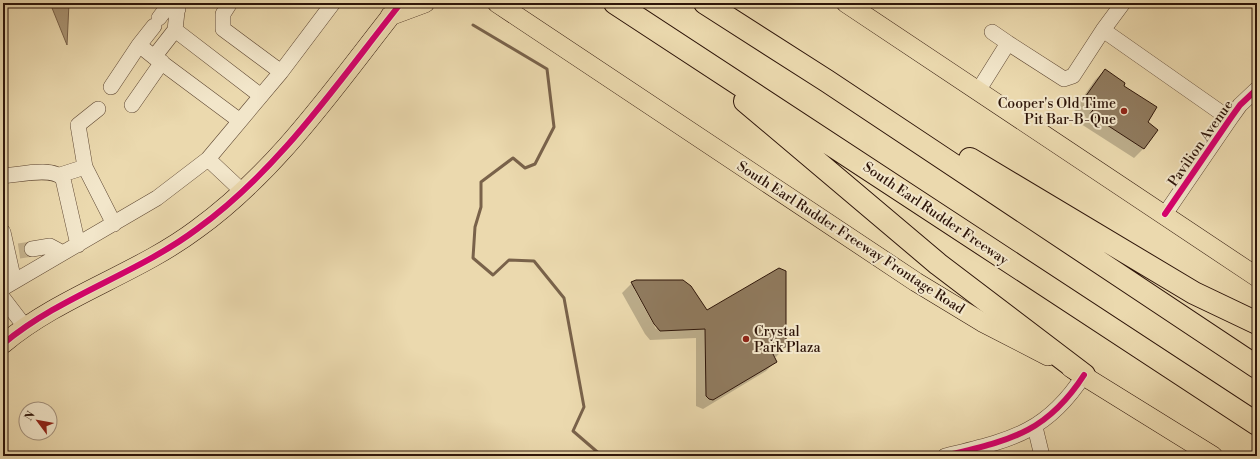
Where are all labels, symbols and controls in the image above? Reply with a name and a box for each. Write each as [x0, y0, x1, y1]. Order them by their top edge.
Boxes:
place label: Cooper's Old Time Pit Bar-B-Que [998, 95, 1116, 129]
street label: Pavilion Avenue [1164, 97, 1237, 190]
marker: Cooper's Old Time Pit Bar-B-Que [1119, 106, 1129, 116]
street label: South Earl Rudder Freeway Frontage Road [733, 157, 968, 318]
street label: South Earl Rudder Freeway [859, 158, 1012, 269]
place label: Crystal Park Plaza [754, 323, 822, 357]
marker: Crystal Park Plaza [741, 334, 751, 344]
north arrow [18, 401, 58, 441]
text: N [22, 409, 39, 424]

